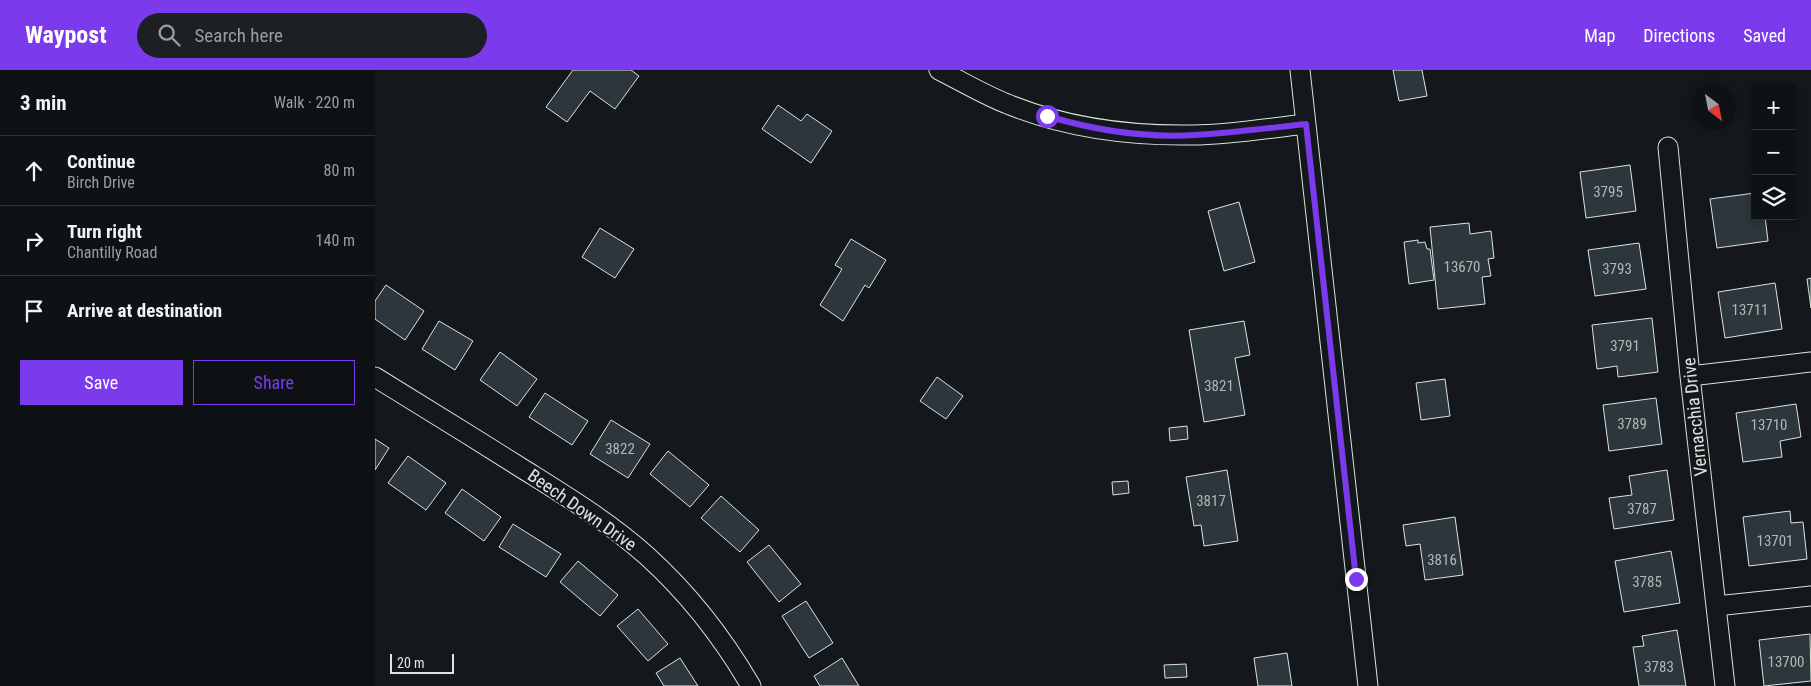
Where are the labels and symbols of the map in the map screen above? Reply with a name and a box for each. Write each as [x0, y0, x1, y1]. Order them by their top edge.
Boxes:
north arrow [1691, 85, 1736, 130]
route start [1036, 105, 1059, 128]
house number: 3795 [1593, 183, 1623, 201]
house number: 13670 [1443, 258, 1481, 276]
house number: 3793 [1602, 260, 1632, 278]
house number: 13711 [1731, 301, 1769, 319]
house number: 3791 [1610, 337, 1640, 355]
street label: Vernacchia Drive [1678, 357, 1711, 477]
house number: 3821 [1204, 377, 1234, 395]
house number: 3789 [1617, 415, 1647, 433]
house number: 13710 [1750, 416, 1788, 434]
house number: 3822 [605, 440, 635, 458]
street label: Beech Down Drive [524, 464, 641, 555]
house number: 3817 [1196, 492, 1226, 510]
house number: 3787 [1627, 500, 1657, 518]
house number: 13701 [1756, 532, 1794, 550]
house number: 3816 [1427, 551, 1457, 569]
route end [1345, 568, 1368, 591]
house number: 3785 [1632, 573, 1662, 591]
scale bar [390, 651, 454, 674]
house number: 13700 [1767, 653, 1805, 671]
house number: 3783 [1644, 658, 1674, 676]

